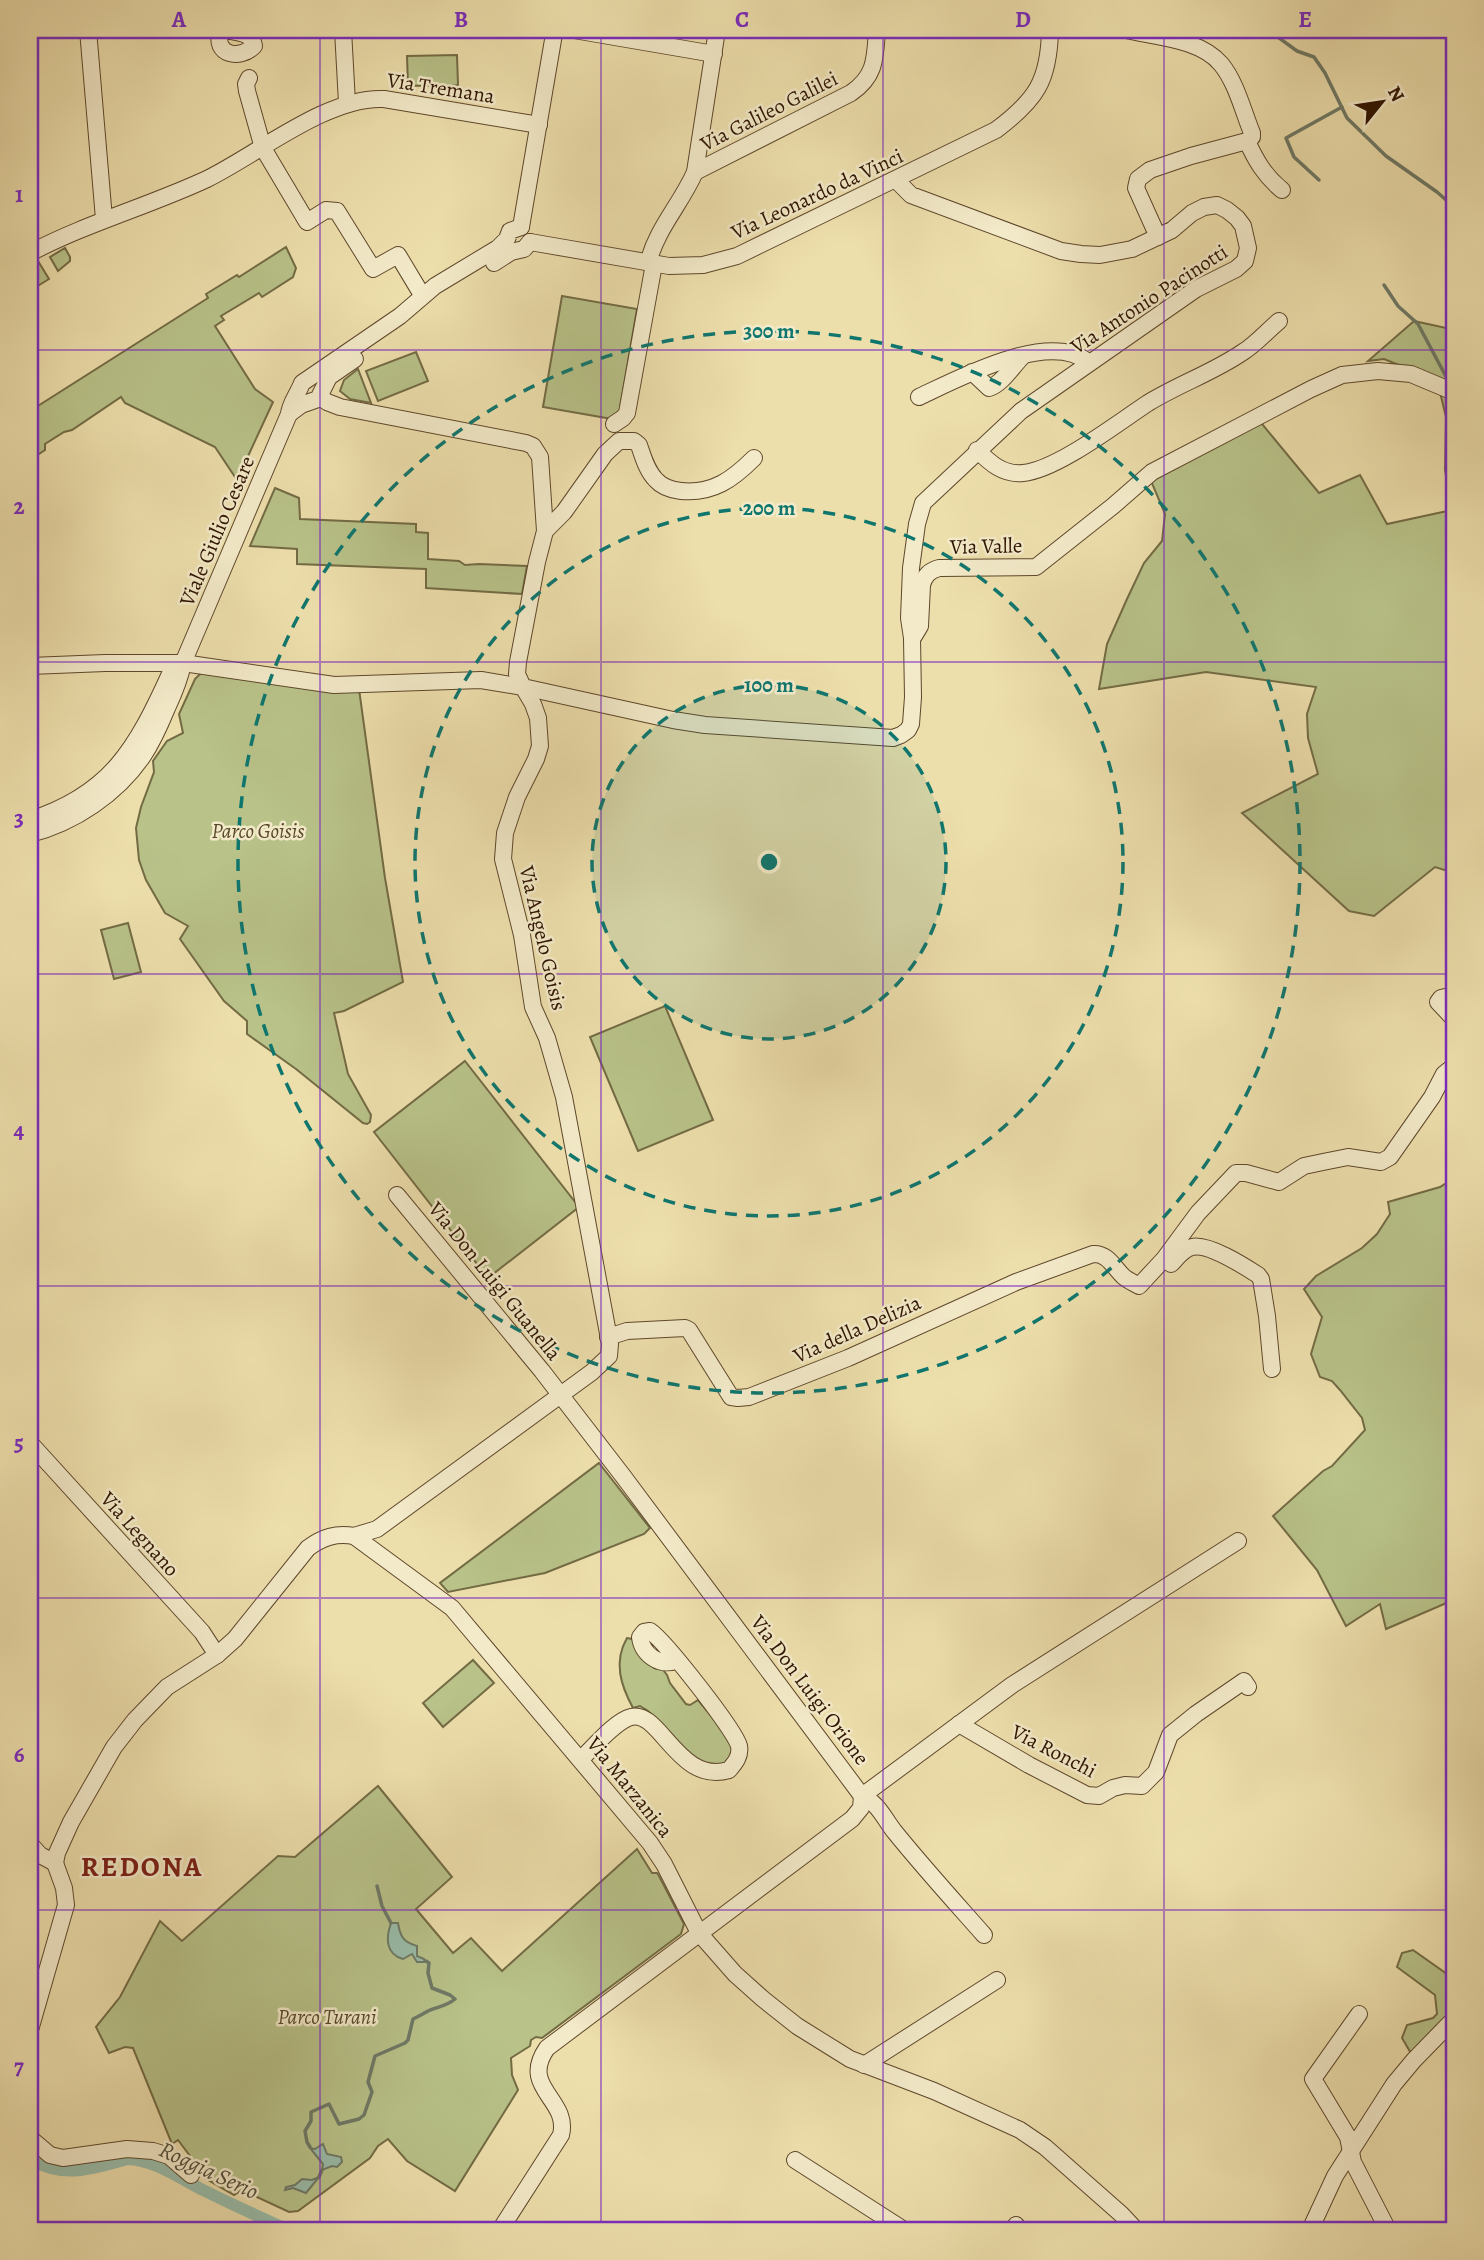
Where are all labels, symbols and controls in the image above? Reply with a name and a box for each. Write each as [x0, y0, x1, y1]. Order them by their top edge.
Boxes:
text: A [171, 4, 187, 35]
text: B [454, 4, 468, 35]
text: C [735, 4, 749, 35]
text: D [1015, 4, 1031, 35]
text: E [1298, 4, 1312, 35]
street label: Via Galileo Galilei [695, 64, 843, 158]
street label: Via Tremana [384, 66, 497, 110]
north arrow [1348, 66, 1418, 136]
text: N [1381, 82, 1411, 107]
street label: Via Leonardo da Vinci [726, 142, 908, 247]
text: 1 [15, 179, 23, 210]
street label: Via Antonio Pacinotti [1064, 238, 1233, 361]
text: 300 m [743, 317, 795, 345]
street label: Viale Giulio Cesare [172, 452, 261, 611]
text: 2 [13, 491, 25, 522]
text: 200 m [743, 494, 796, 522]
street label: Via Valle [949, 531, 1022, 561]
text: 100 m [744, 671, 794, 699]
text: 3 [14, 803, 24, 834]
park label: Parco Goisis [212, 817, 304, 845]
centre of rings [757, 850, 781, 874]
street label: Via Angelo Goisis [513, 862, 573, 1013]
text: 4 [14, 1115, 25, 1146]
street label: Via Don Luigi Guanella [422, 1195, 568, 1367]
street label: Via della Delizia [788, 1288, 926, 1370]
text: 5 [14, 1427, 24, 1458]
street label: Via Legnano [94, 1485, 186, 1583]
street label: Via Don Luigi Orione [744, 1608, 876, 1771]
street label: Via Ronchi [1006, 1717, 1101, 1784]
street label: Via Marzanica [580, 1730, 680, 1844]
text: 6 [14, 1739, 25, 1770]
district label: REDONA [81, 1848, 203, 1886]
park label: Parco Turani [277, 2003, 377, 2031]
text: 7 [14, 2051, 24, 2082]
water label: Roggia Serio [154, 2134, 263, 2207]

